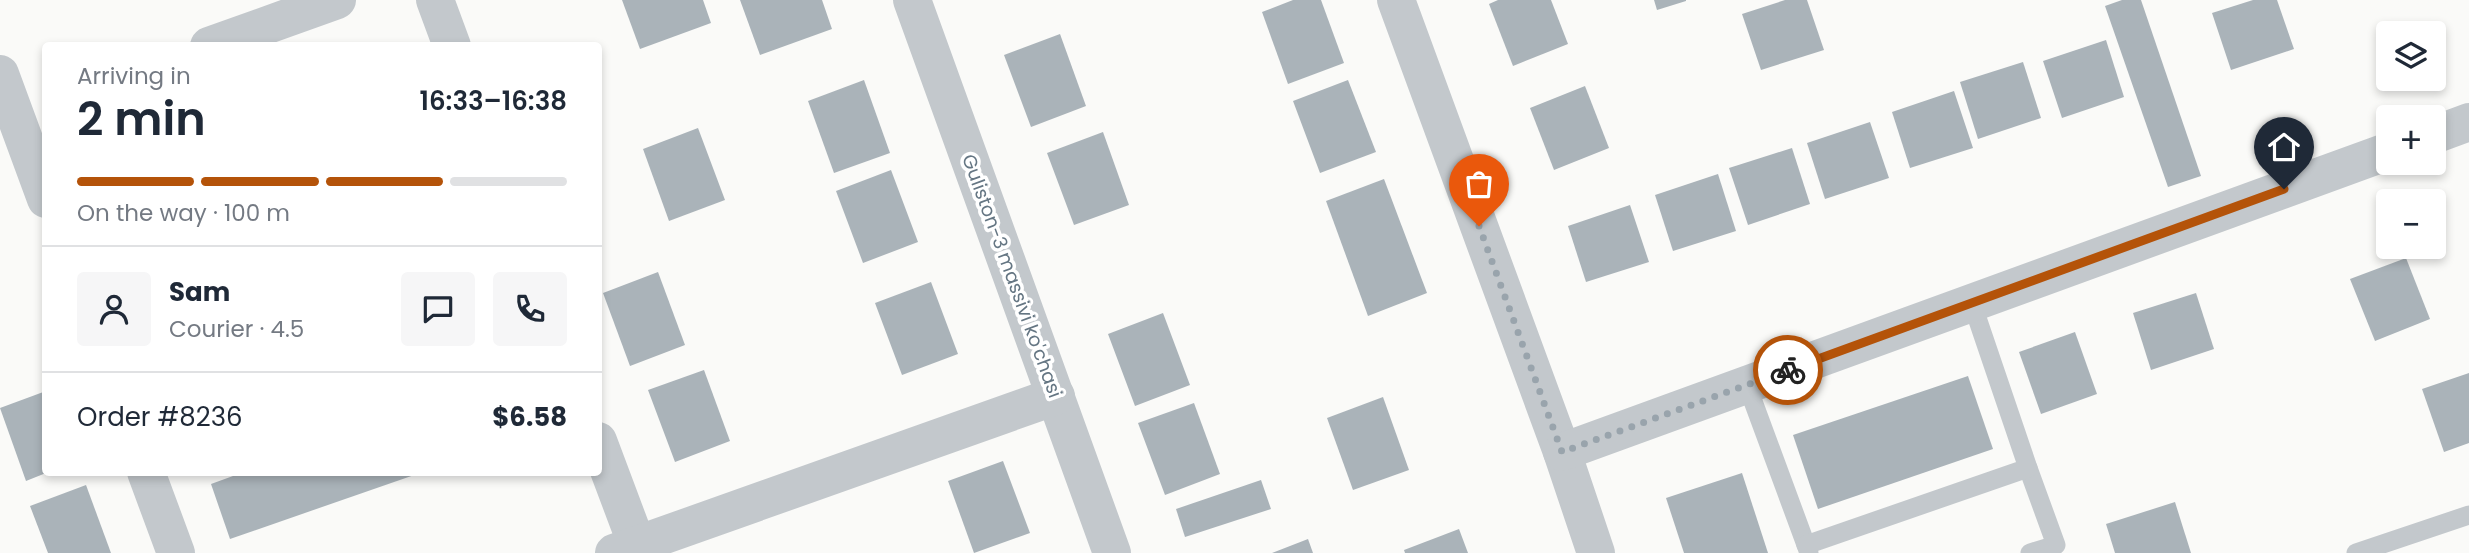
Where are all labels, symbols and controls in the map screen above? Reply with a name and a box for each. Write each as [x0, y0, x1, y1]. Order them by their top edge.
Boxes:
map controls [2376, 21, 2446, 259]
button: layers [2376, 21, 2446, 91]
text: Arriving in [77, 60, 191, 92]
text: 16:33–16:38 [420, 83, 567, 119]
text: 2 min [77, 87, 206, 151]
button: + [2376, 105, 2446, 175]
pin [2254, 117, 2314, 189]
icon: home [2265, 128, 2303, 166]
street label: Guliston-3 massivi ko'chasi [955, 150, 1069, 402]
pin [1449, 154, 1509, 226]
icon: bag [1460, 165, 1498, 203]
button: − [2376, 189, 2446, 259]
text: On the way · 100 m [77, 197, 290, 229]
button: person [77, 272, 151, 346]
button: chat [401, 272, 475, 346]
button: phone [493, 272, 567, 346]
text: Sam [169, 274, 230, 310]
text: Courier · 4.5 [169, 313, 304, 345]
courier [1753, 335, 1823, 405]
icon: bike [1769, 351, 1807, 389]
text: Order #8236 [77, 399, 243, 435]
text: $6.58 [492, 399, 567, 435]

